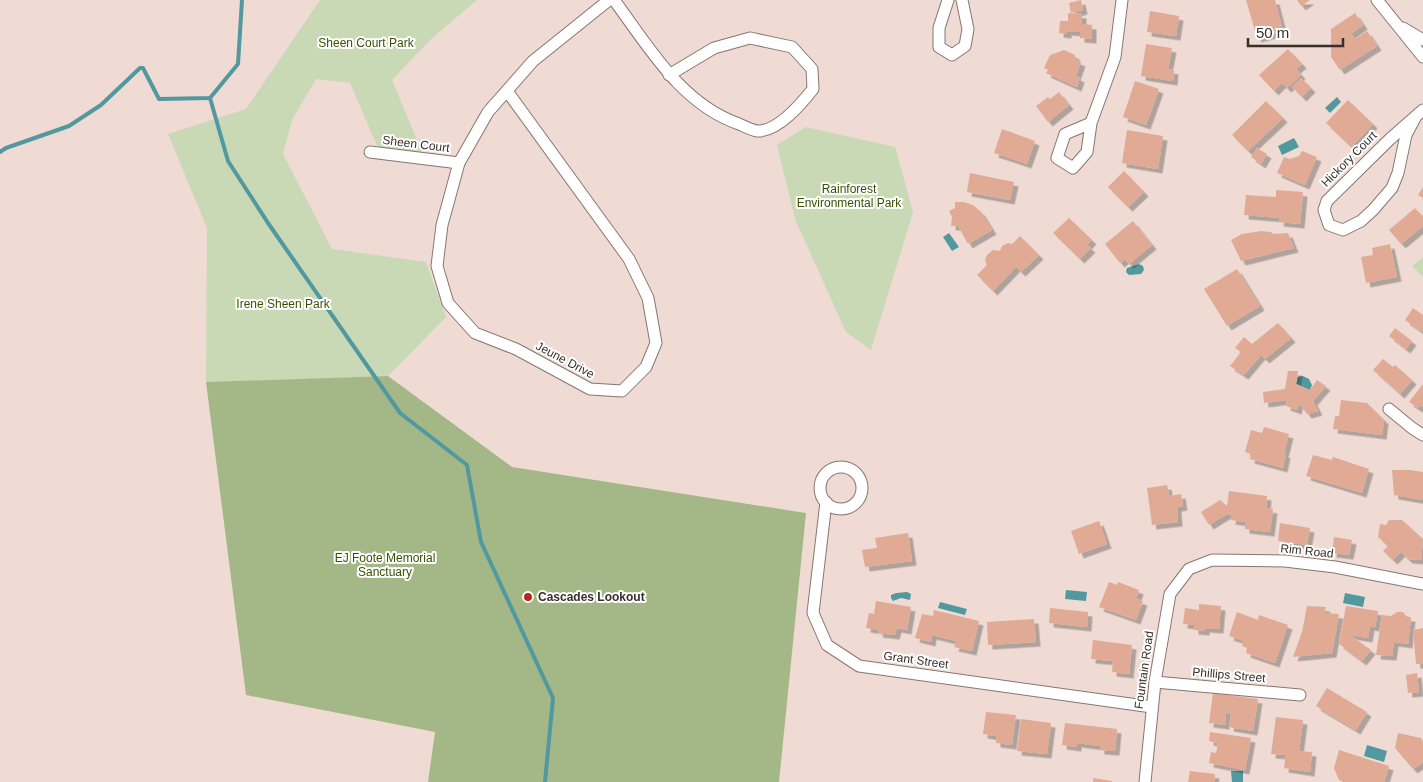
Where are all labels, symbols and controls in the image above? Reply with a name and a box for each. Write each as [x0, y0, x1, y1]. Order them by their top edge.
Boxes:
scale bar [1248, 15, 1343, 47]
text: 50 m [1256, 24, 1289, 41]
park label: Sheen Court Park [318, 36, 415, 50]
street label: Hickory Court [1318, 128, 1380, 190]
street label: Sheen Court [382, 133, 451, 155]
park label: Rainforest Environmental Park [797, 182, 902, 210]
park label: Irene Sheen Park [236, 297, 331, 311]
street label: Jeune Drive [533, 339, 597, 381]
street label: Rim Road [1280, 541, 1334, 561]
park label: EJ Foote Memorial Sanctuary [335, 551, 435, 579]
place label: Cascades Lookout [538, 590, 645, 604]
marker: Cascades Lookout [522, 591, 534, 603]
street label: Fountain Road [1132, 630, 1156, 710]
street label: Grant Street [883, 649, 950, 672]
street label: Phillips Street [1192, 665, 1267, 685]

